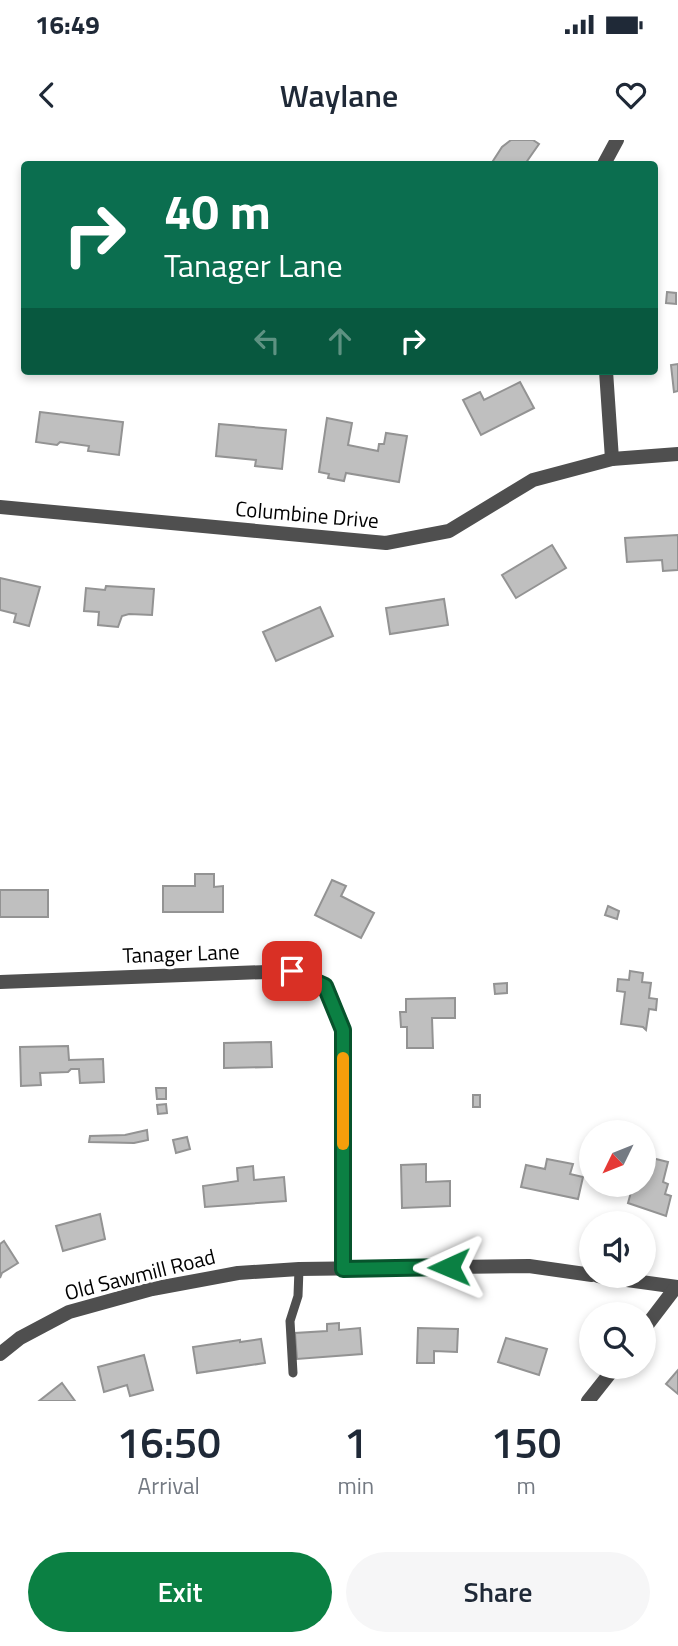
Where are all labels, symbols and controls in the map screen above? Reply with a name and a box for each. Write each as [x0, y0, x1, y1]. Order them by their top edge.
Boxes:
text: 16:49 [35, 5, 100, 44]
text: Waylane [280, 71, 398, 119]
icon: back [28, 76, 66, 114]
icon: heart [612, 76, 650, 114]
text: 40 m [164, 173, 271, 248]
icon: right [49, 189, 140, 280]
text: Tanager Lane [164, 241, 343, 289]
icon: left [248, 322, 286, 360]
icon: ahead [321, 322, 359, 360]
icon: right [394, 322, 432, 360]
street label: Columbine Drive [234, 492, 380, 536]
street label: Tanager Lane [122, 935, 240, 971]
pin [262, 941, 322, 1001]
icon: arrive [273, 952, 311, 990]
north arrow [579, 1120, 656, 1197]
map controls [579, 1120, 656, 1379]
button: sound [579, 1211, 656, 1288]
position arrow [412, 1230, 486, 1304]
street label: Old Sawmill Road [61, 1240, 218, 1308]
button: search [579, 1302, 656, 1379]
text: 16:50 [117, 1410, 221, 1474]
text: 1 [344, 1410, 368, 1474]
text: 150 [491, 1410, 561, 1474]
text: Arrival [138, 1468, 200, 1503]
text: min [337, 1468, 374, 1503]
text: m [516, 1468, 536, 1503]
button: Exit [28, 1552, 332, 1632]
button: Share [346, 1552, 650, 1632]

